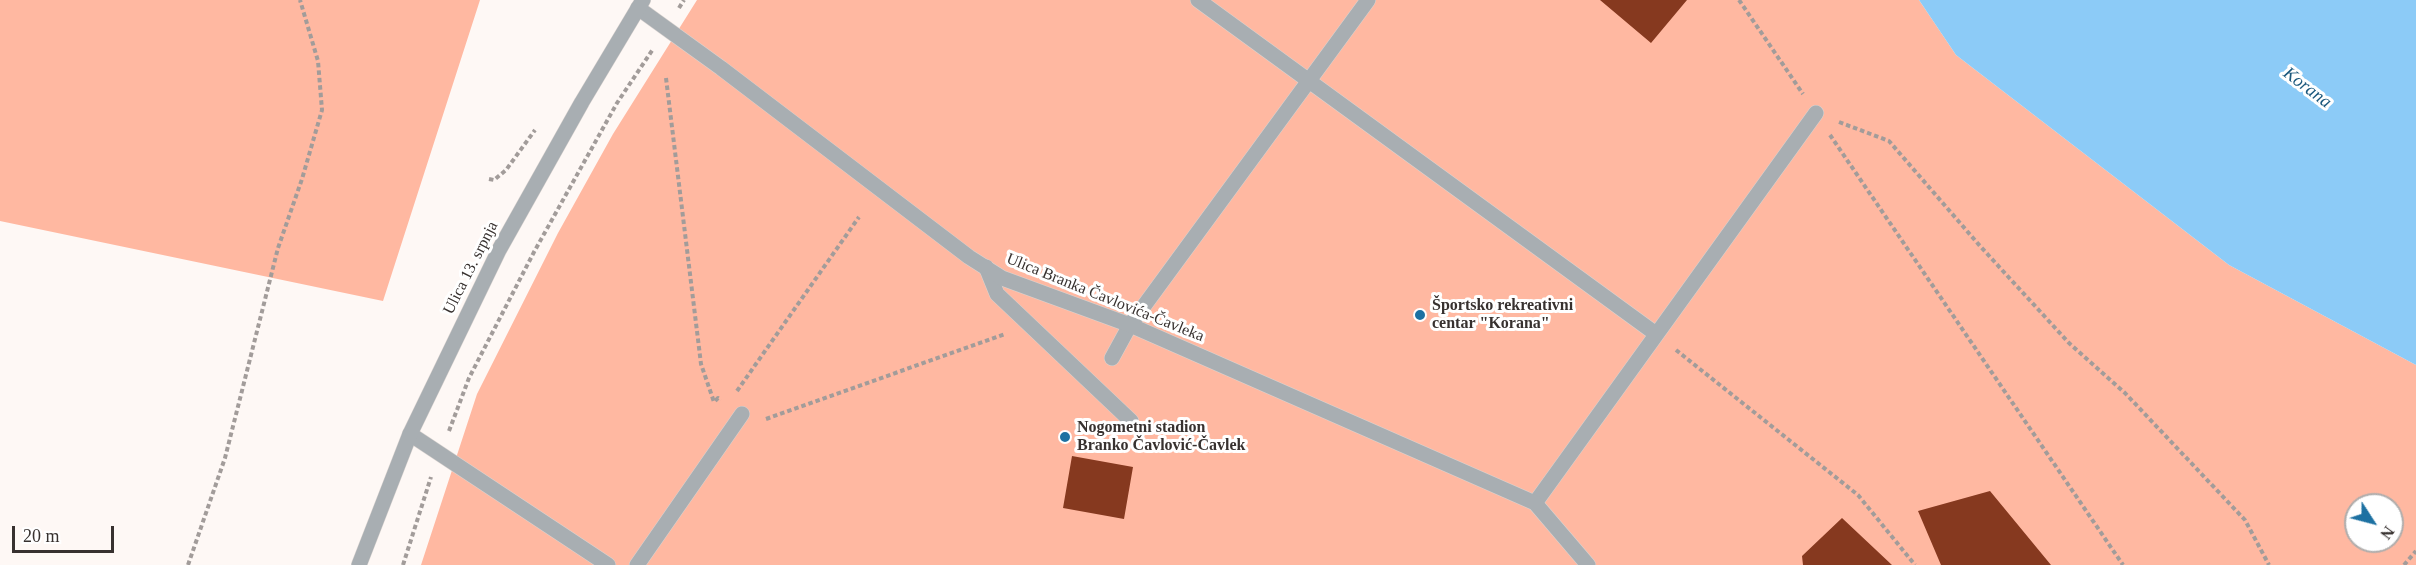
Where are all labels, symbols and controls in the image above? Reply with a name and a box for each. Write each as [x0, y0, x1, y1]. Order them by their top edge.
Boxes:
water label: Korana [2279, 63, 2335, 113]
street label: Ulica 13. srpnja [439, 218, 503, 318]
street label: Ulica Branka Čavlovića-Čavleka [1003, 249, 1207, 347]
place label: Športsko rekreativni centar "Korana" [1432, 296, 1573, 334]
marker: Športsko rekreativni centar "Korana" [1413, 308, 1427, 322]
place label: Nogometni stadion Branko Čavlović-Čavlek [1077, 418, 1245, 456]
marker: Nogometni stadion Branko Čavlović-Čavlek [1058, 430, 1072, 444]
north arrow [2344, 493, 2404, 553]
scale bar [15, 514, 117, 552]
text: N [2377, 523, 2398, 542]
text: 20 m [23, 526, 60, 546]

